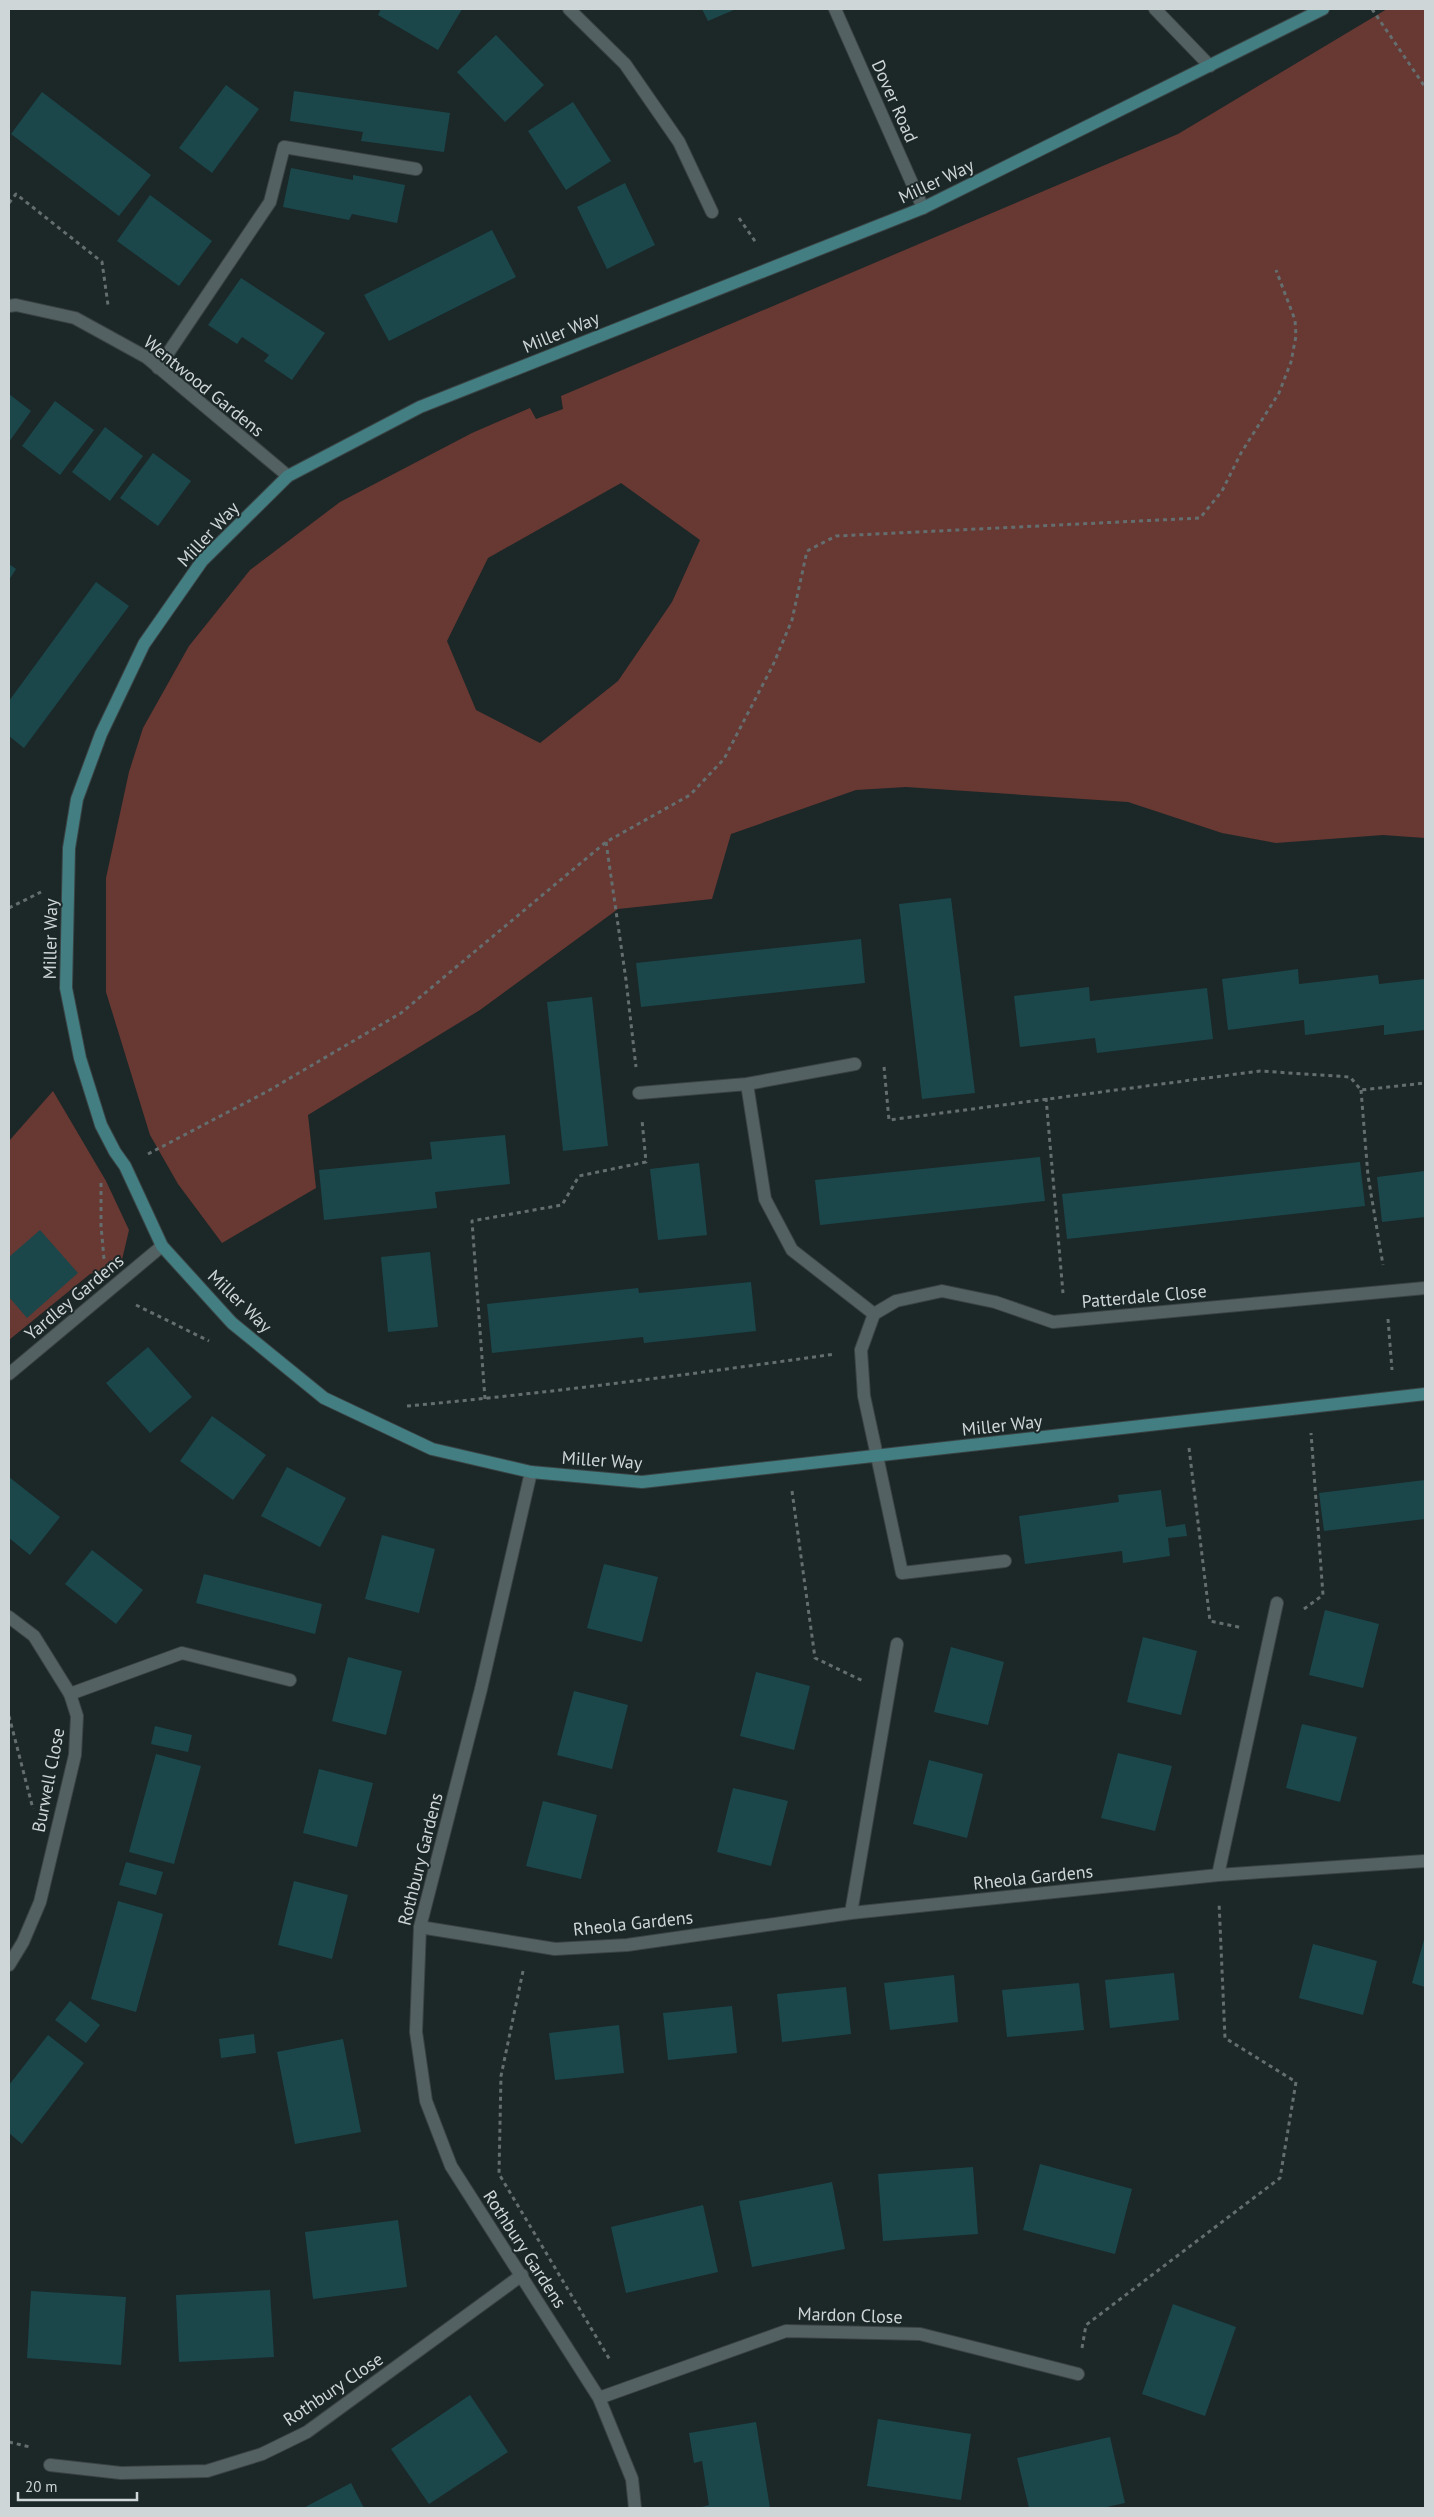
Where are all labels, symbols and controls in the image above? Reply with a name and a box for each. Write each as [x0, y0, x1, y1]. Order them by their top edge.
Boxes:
street label: Dover Road [867, 56, 923, 146]
street label: Miller Way [895, 153, 978, 208]
street label: Miller Way [519, 306, 603, 358]
street label: Wentwood Gardens [139, 330, 269, 442]
street label: Miller Way [172, 496, 244, 571]
street label: Miller Way [38, 898, 62, 980]
street label: Yardley Gardens [20, 1249, 128, 1345]
street label: Miller Way [203, 1265, 277, 1338]
street label: Patterdale Close [1081, 1279, 1207, 1313]
street label: Miller Way [961, 1409, 1044, 1441]
street label: Miller Way [561, 1446, 644, 1474]
street label: Burwell Close [27, 1726, 69, 1834]
street label: Rothbury Gardens [392, 1790, 448, 1928]
street label: Rheola Gardens [972, 1859, 1094, 1895]
street label: Rheola Gardens [572, 1905, 694, 1941]
street label: Rothbury Gardens [478, 2186, 572, 2312]
street label: Mardon Close [797, 2302, 903, 2328]
street label: Rothbury Close [279, 2347, 387, 2431]
scale bar [18, 2470, 136, 2502]
text: 20 m [25, 2477, 58, 2496]

